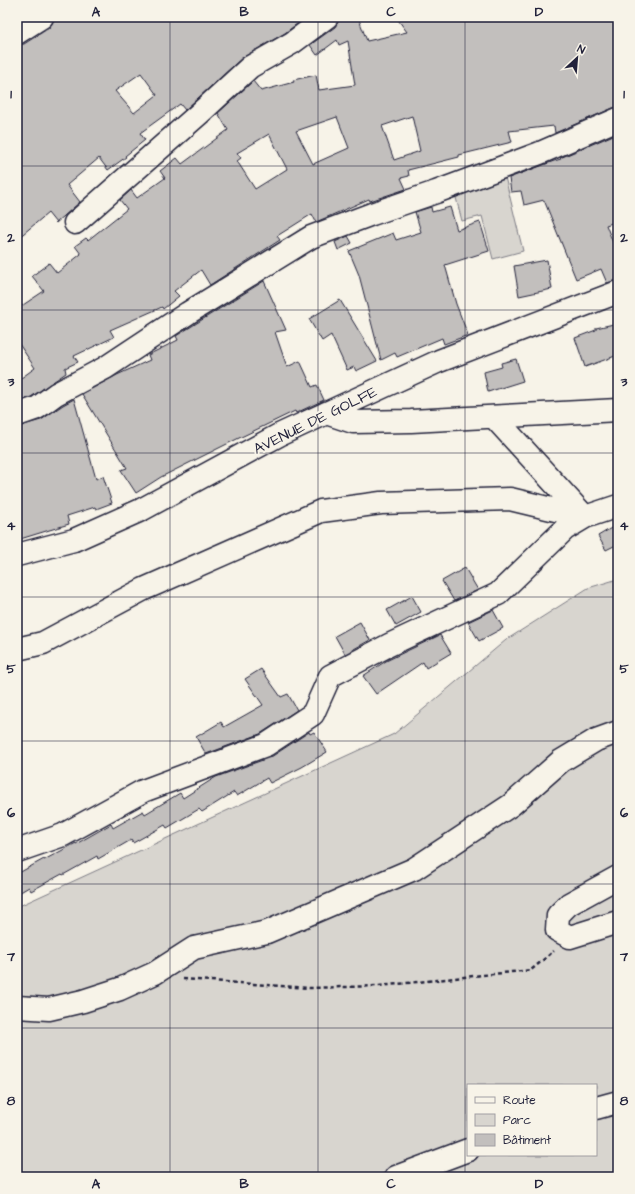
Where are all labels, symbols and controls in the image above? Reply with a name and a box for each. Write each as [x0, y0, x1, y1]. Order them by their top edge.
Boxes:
text: A [92, 3, 101, 21]
text: B [239, 3, 249, 21]
text: C [386, 3, 396, 21]
text: D [535, 3, 544, 21]
north arrow [557, 38, 597, 78]
text: N [575, 41, 588, 58]
text: 1 [10, 85, 12, 103]
text: 1 [623, 85, 625, 103]
text: 2 [6, 229, 15, 247]
text: 2 [619, 229, 628, 247]
text: 3 [7, 373, 15, 391]
text: 3 [620, 373, 628, 391]
street label: AVENUE DE GOLFE [250, 381, 381, 460]
text: 4 [7, 517, 16, 535]
text: 4 [620, 517, 629, 535]
text: 5 [6, 660, 16, 678]
text: 5 [619, 660, 629, 678]
text: 6 [7, 804, 16, 822]
text: 6 [620, 804, 629, 822]
text: 7 [6, 948, 16, 966]
text: 7 [619, 948, 629, 966]
legend [467, 1084, 597, 1156]
text: 8 [7, 1092, 16, 1110]
text: Route [503, 1092, 536, 1109]
text: 8 [620, 1092, 629, 1110]
text: Parc [503, 1112, 531, 1129]
text: Bâtiment [503, 1132, 551, 1149]
text: A [92, 1175, 101, 1193]
text: B [239, 1175, 249, 1193]
text: C [386, 1175, 396, 1193]
text: D [535, 1175, 544, 1193]

